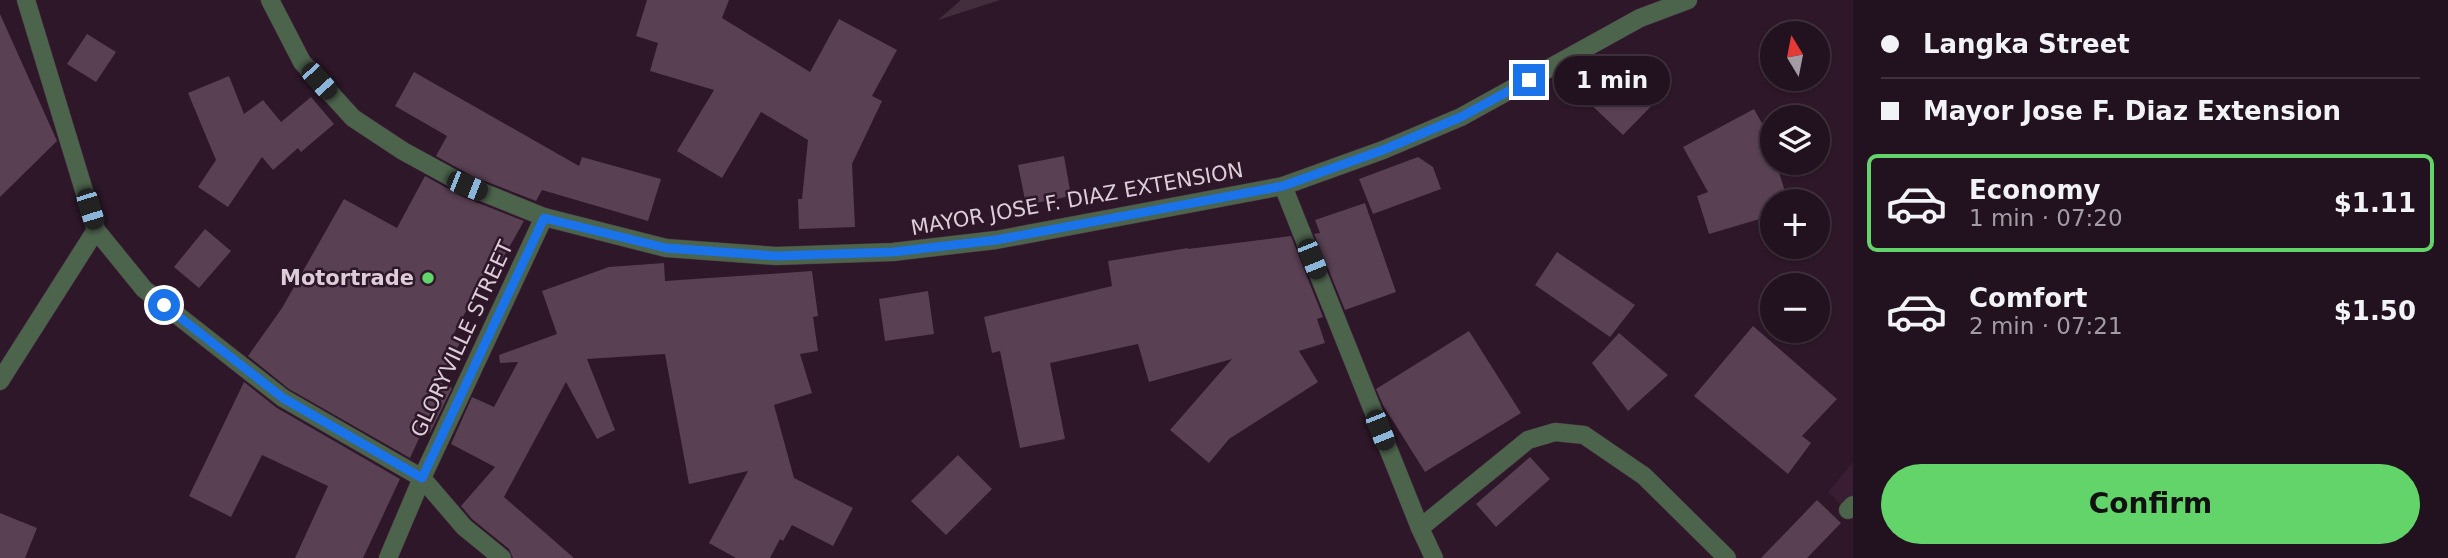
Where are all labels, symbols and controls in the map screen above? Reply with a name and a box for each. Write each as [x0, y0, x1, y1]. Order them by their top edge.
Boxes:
north arrow [1760, 21, 1830, 91]
map controls [1760, 21, 1830, 343]
text: Langka Street [1923, 29, 2130, 59]
callout: 1 min [1554, 56, 1669, 104]
car [298, 58, 341, 104]
route end [1513, 64, 1545, 96]
text: 1 min [1576, 67, 1648, 93]
text: Mayor Jose F. Diaz Extension [1923, 96, 2341, 126]
button: layers [1760, 105, 1830, 175]
street label: MAYOR JOSE F. DIAZ EXTENSION [909, 158, 1245, 240]
car [444, 168, 491, 204]
icon: car [1885, 172, 1948, 235]
text: Economy [1969, 175, 2100, 205]
car [74, 186, 107, 232]
text: $1.11 [2334, 188, 2416, 218]
button: + [1760, 189, 1830, 259]
text: 1 min · 07:20 [1969, 205, 2123, 231]
car [1295, 236, 1330, 282]
street label: GLORYVILLE STREET [406, 237, 518, 441]
place label: Motortrade [280, 266, 414, 290]
marker: Motortrade [420, 270, 436, 286]
button: − [1760, 273, 1830, 343]
icon: car [1885, 280, 1948, 343]
text: Comfort [1969, 283, 2087, 313]
route start [148, 289, 180, 321]
text: $1.50 [2334, 296, 2416, 326]
text: 2 min · 07:21 [1969, 313, 2123, 339]
car [1363, 407, 1398, 453]
button: Confirm [1881, 464, 2420, 544]

